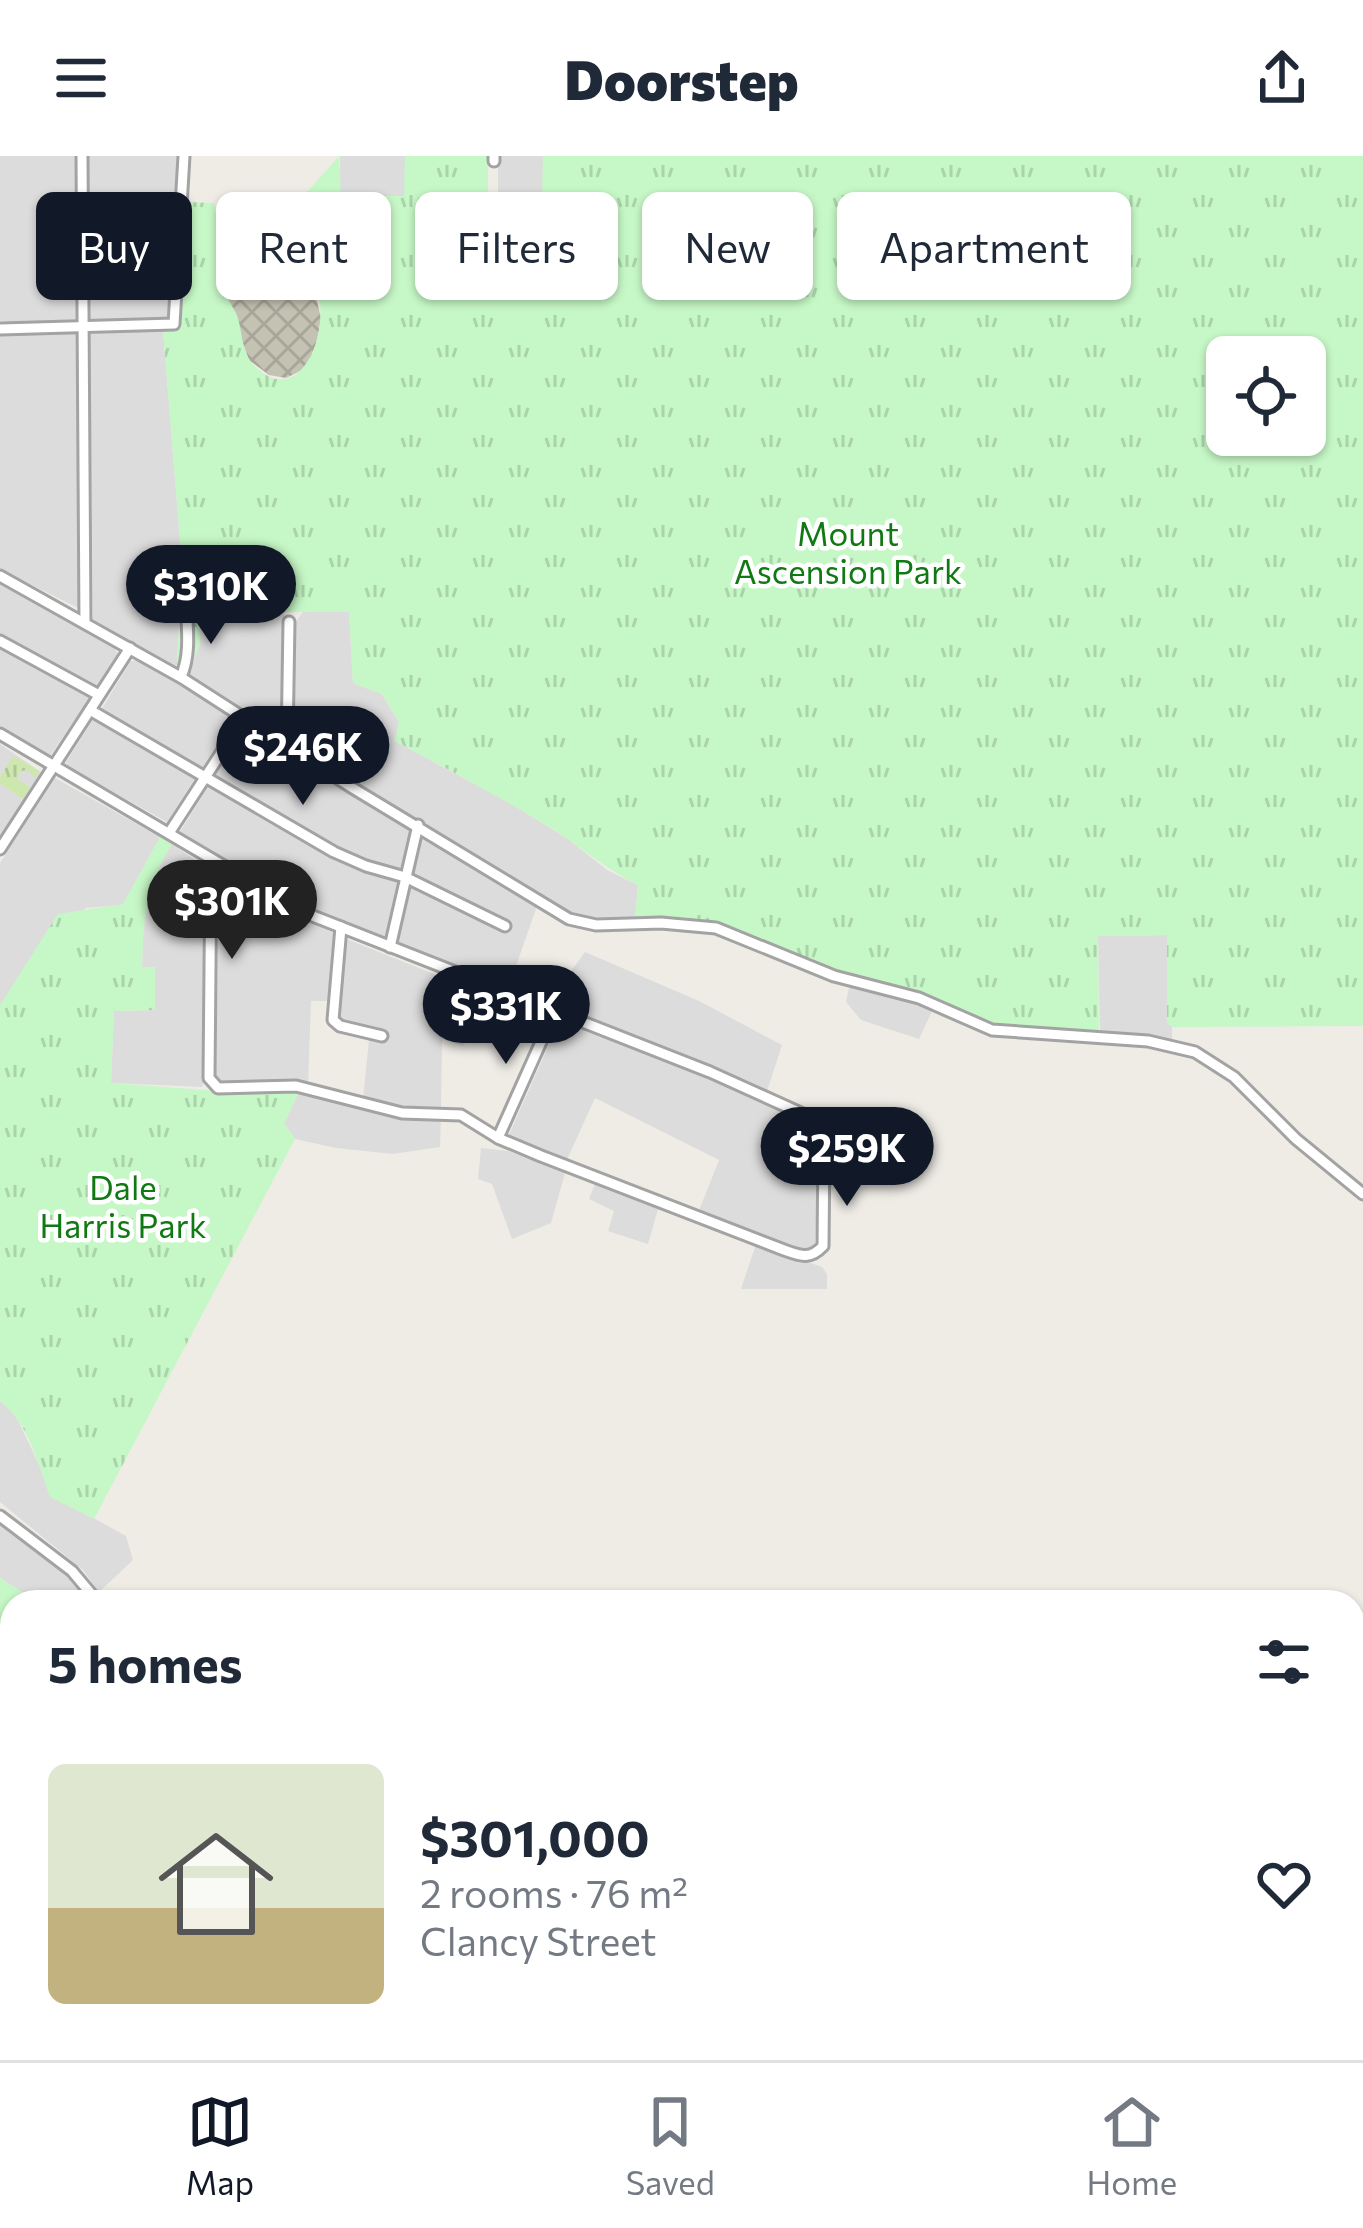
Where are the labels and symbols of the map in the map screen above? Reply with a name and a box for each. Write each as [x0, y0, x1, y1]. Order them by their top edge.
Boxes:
park label: Mount Ascension Park [734, 512, 962, 591]
pin: $310K [127, 545, 295, 647]
pin: $246K [219, 706, 387, 808]
pin: $301K [148, 860, 316, 962]
pin: $331K [422, 965, 590, 1067]
pin: $259K [763, 1107, 931, 1209]
park label: Dale Harris Park [39, 1166, 207, 1245]

